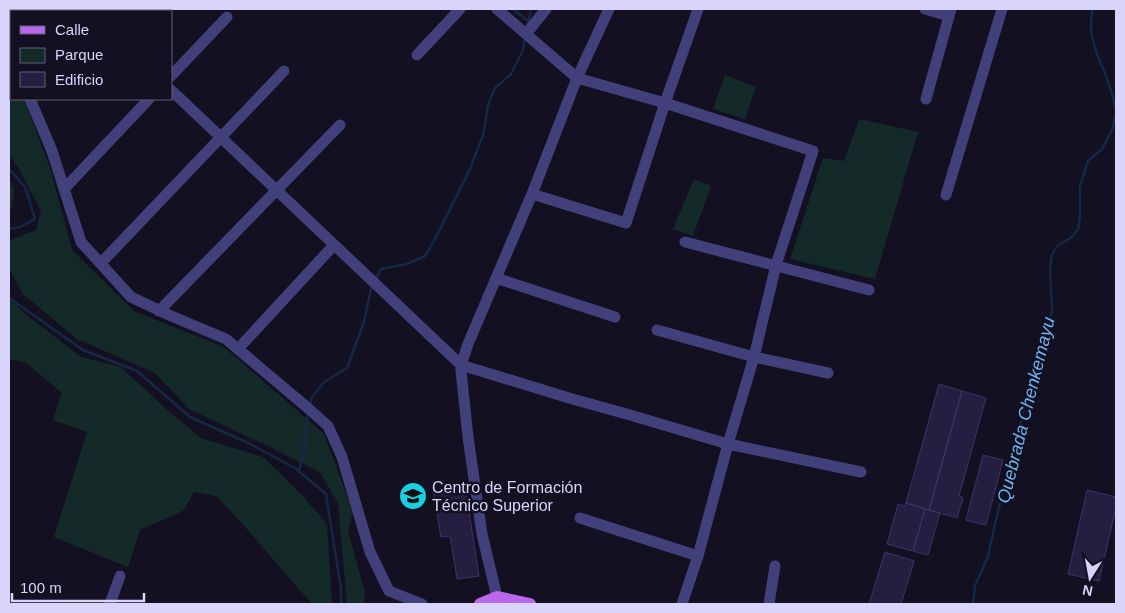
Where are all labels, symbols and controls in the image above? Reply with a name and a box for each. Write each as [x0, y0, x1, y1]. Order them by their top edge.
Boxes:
legend [10, 10, 172, 100]
text: Calle [55, 21, 89, 38]
text: Parque [55, 46, 103, 63]
text: Edificio [55, 71, 103, 88]
water label: Quebrada Chenkemayu [993, 315, 1059, 505]
place label: Centro de Formación Técnico Superior [432, 479, 582, 514]
school or university icon: Centro de Formación Técnico Superior [398, 481, 428, 511]
north arrow [1065, 553, 1115, 603]
scale bar [12, 570, 145, 602]
text: 100 m [20, 579, 62, 596]
text: N [1081, 582, 1094, 600]

